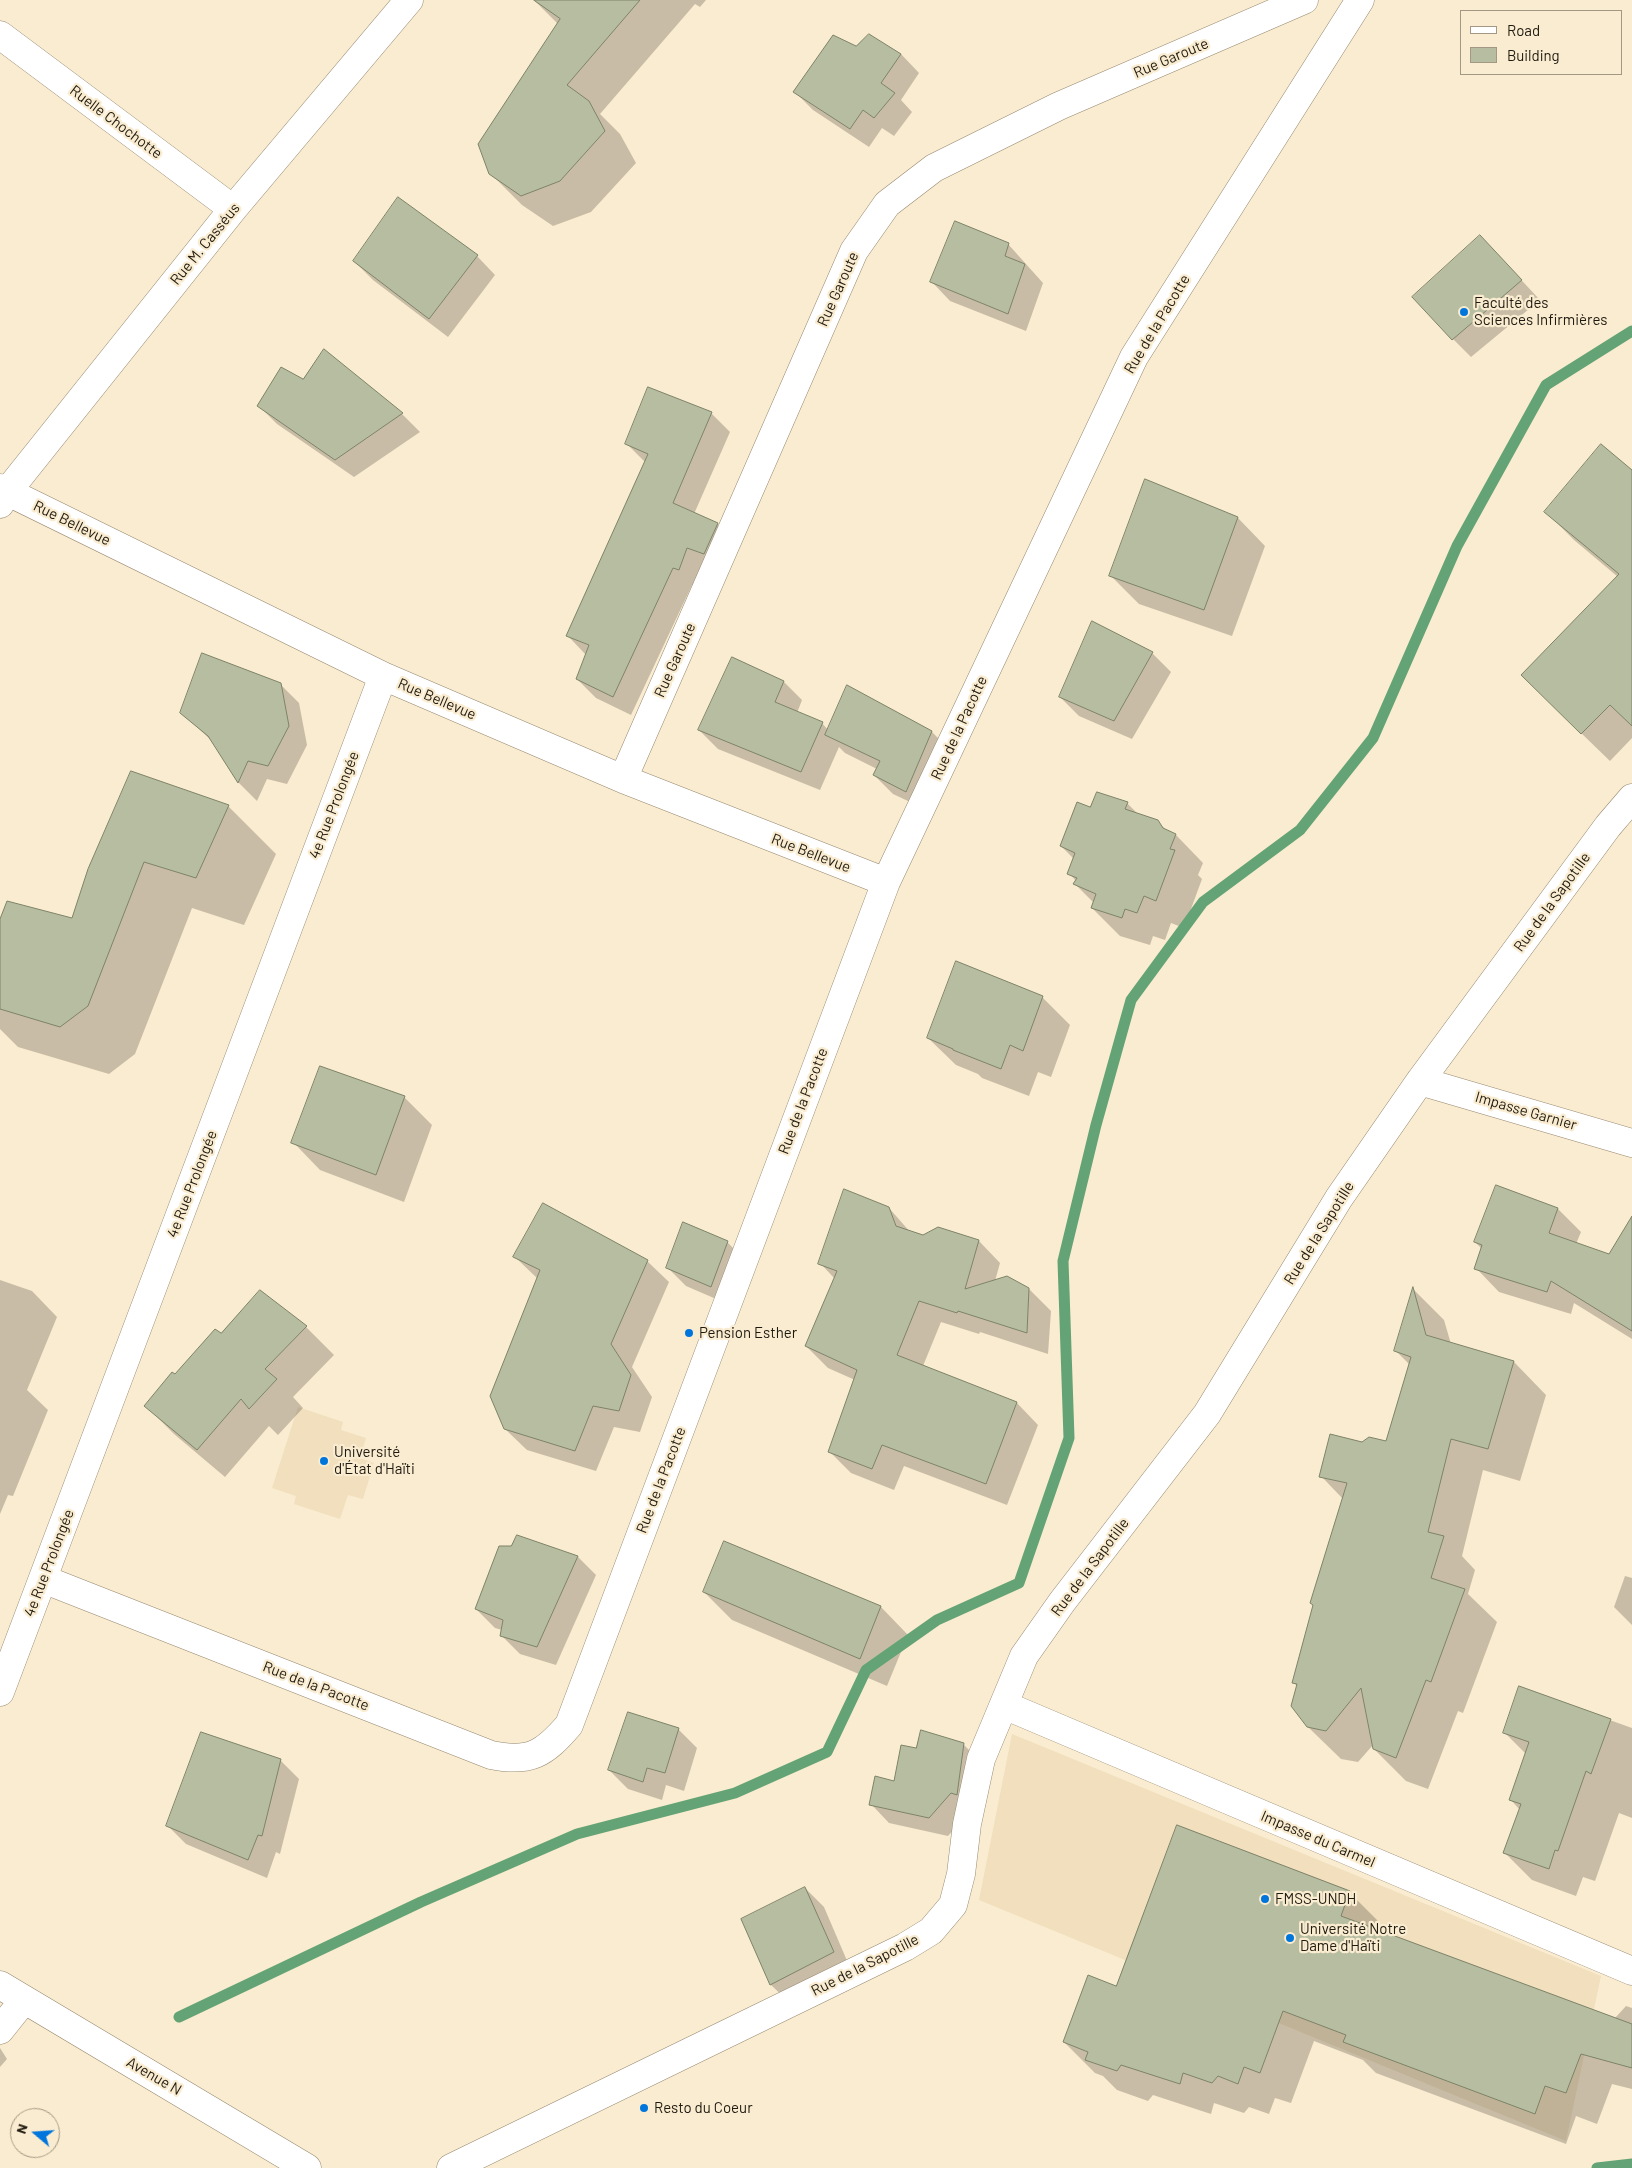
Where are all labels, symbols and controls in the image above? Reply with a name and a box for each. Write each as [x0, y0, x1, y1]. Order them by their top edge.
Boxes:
legend [1460, 10, 1622, 75]
text: Road [1507, 21, 1540, 39]
street label: Rue Garoute [1131, 34, 1211, 82]
text: Building [1507, 46, 1560, 64]
street label: Ruelle Chochotte [66, 81, 166, 163]
street label: Rue M. Casséus [166, 199, 244, 289]
street label: Rue Garoute [814, 249, 862, 329]
street label: Rue de la Pacotte [1120, 271, 1194, 377]
place label: Faculté des Sciences Infirmières [1474, 294, 1607, 329]
marker: Faculté des Sciences Infirmières [1458, 306, 1470, 318]
street label: Rue Bellevue [31, 497, 113, 549]
street label: Rue Garoute [651, 620, 699, 700]
street label: Rue de la Pacotte [927, 673, 991, 783]
street label: Rue Bellevue [395, 674, 479, 724]
street label: 4e Rue Prolongée [305, 749, 363, 861]
street label: Rue Bellevue [769, 830, 853, 876]
street label: Rue de la Sapotille [1510, 849, 1594, 955]
street label: Rue de la Pacotte [774, 1045, 832, 1157]
street label: Impasse Garnier [1473, 1088, 1579, 1134]
street label: 4e Rue Prolongée [163, 1128, 221, 1240]
street label: Rue de la Sapotille [1280, 1178, 1358, 1288]
place label: Pension Esther [699, 1324, 797, 1342]
marker: Pension Esther [683, 1327, 695, 1339]
street label: Rue de la Pacotte [632, 1424, 690, 1536]
place label: Université d'État d'Haïti [334, 1443, 415, 1478]
marker: Université d'État d'Haïti [318, 1455, 330, 1467]
street label: 4e Rue Prolongée [20, 1507, 78, 1619]
street label: Rue de la Sapotille [1047, 1514, 1133, 1620]
street label: Rue de la Pacotte [260, 1657, 372, 1715]
street label: Impasse du Carmel [1258, 1807, 1378, 1871]
place label: FMSS-UNDH [1275, 1890, 1356, 1908]
marker: FMSS-UNDH [1259, 1893, 1271, 1905]
place label: Université Notre Dame d'Haïti [1300, 1920, 1406, 1955]
street label: Rue de la Sapotille [808, 1930, 922, 2000]
marker: Université Notre Dame d'Haïti [1284, 1932, 1296, 1944]
street label: Avenue N [123, 2053, 185, 2099]
place label: Resto du Coeur [654, 2099, 753, 2117]
marker: Resto du Coeur [638, 2102, 650, 2114]
north arrow [10, 2108, 60, 2158]
text: N [12, 2121, 31, 2136]

